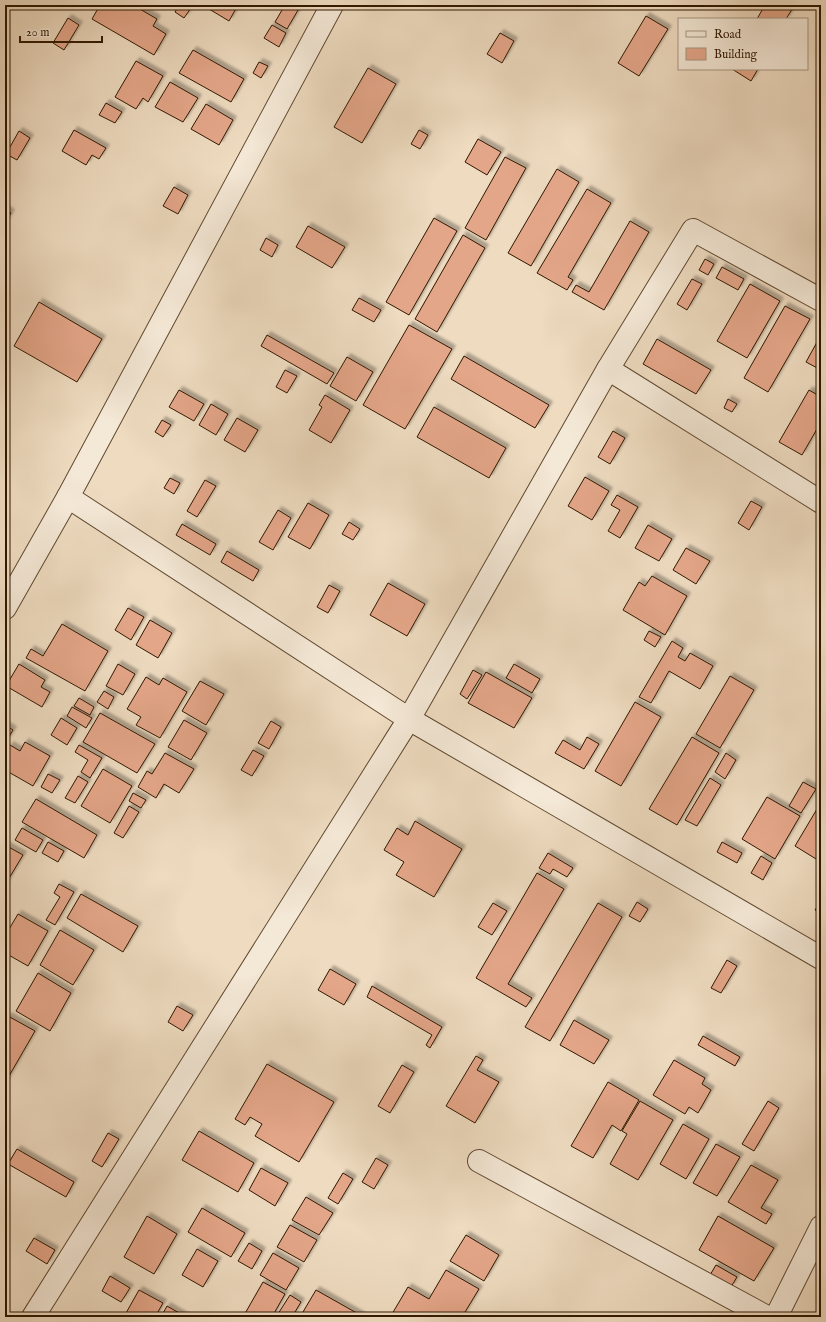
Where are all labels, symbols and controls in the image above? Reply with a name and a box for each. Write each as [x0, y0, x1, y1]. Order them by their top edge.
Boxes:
scale bar [20, 18, 102, 44]
legend [678, 18, 808, 70]
text: 20 m [26, 25, 49, 40]
text: Road [714, 27, 742, 42]
text: Building [714, 47, 758, 62]

